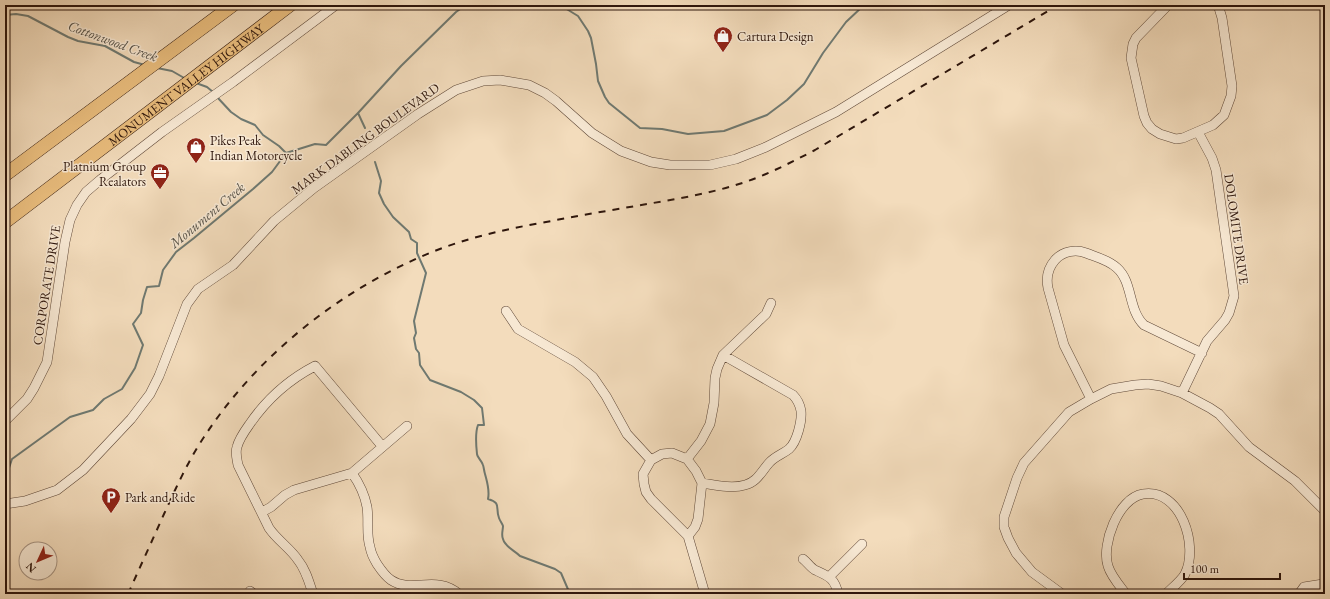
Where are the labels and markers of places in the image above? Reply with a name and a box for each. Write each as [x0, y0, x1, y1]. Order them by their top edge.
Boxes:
shop icon: Cartura Design [712, 25, 734, 53]
place label: Cartura Design [737, 28, 814, 45]
place label: Pikes Peak Indian Motorcycle [210, 132, 302, 164]
shop icon: Pikes Peak Indian Motorcycle [185, 136, 207, 164]
place label: Platnium Group Realators [63, 158, 146, 190]
office icon: Platnium Group Realators [149, 162, 171, 190]
parking icon: Park and Ride [100, 486, 122, 514]
place label: Park and Ride [125, 489, 195, 506]

